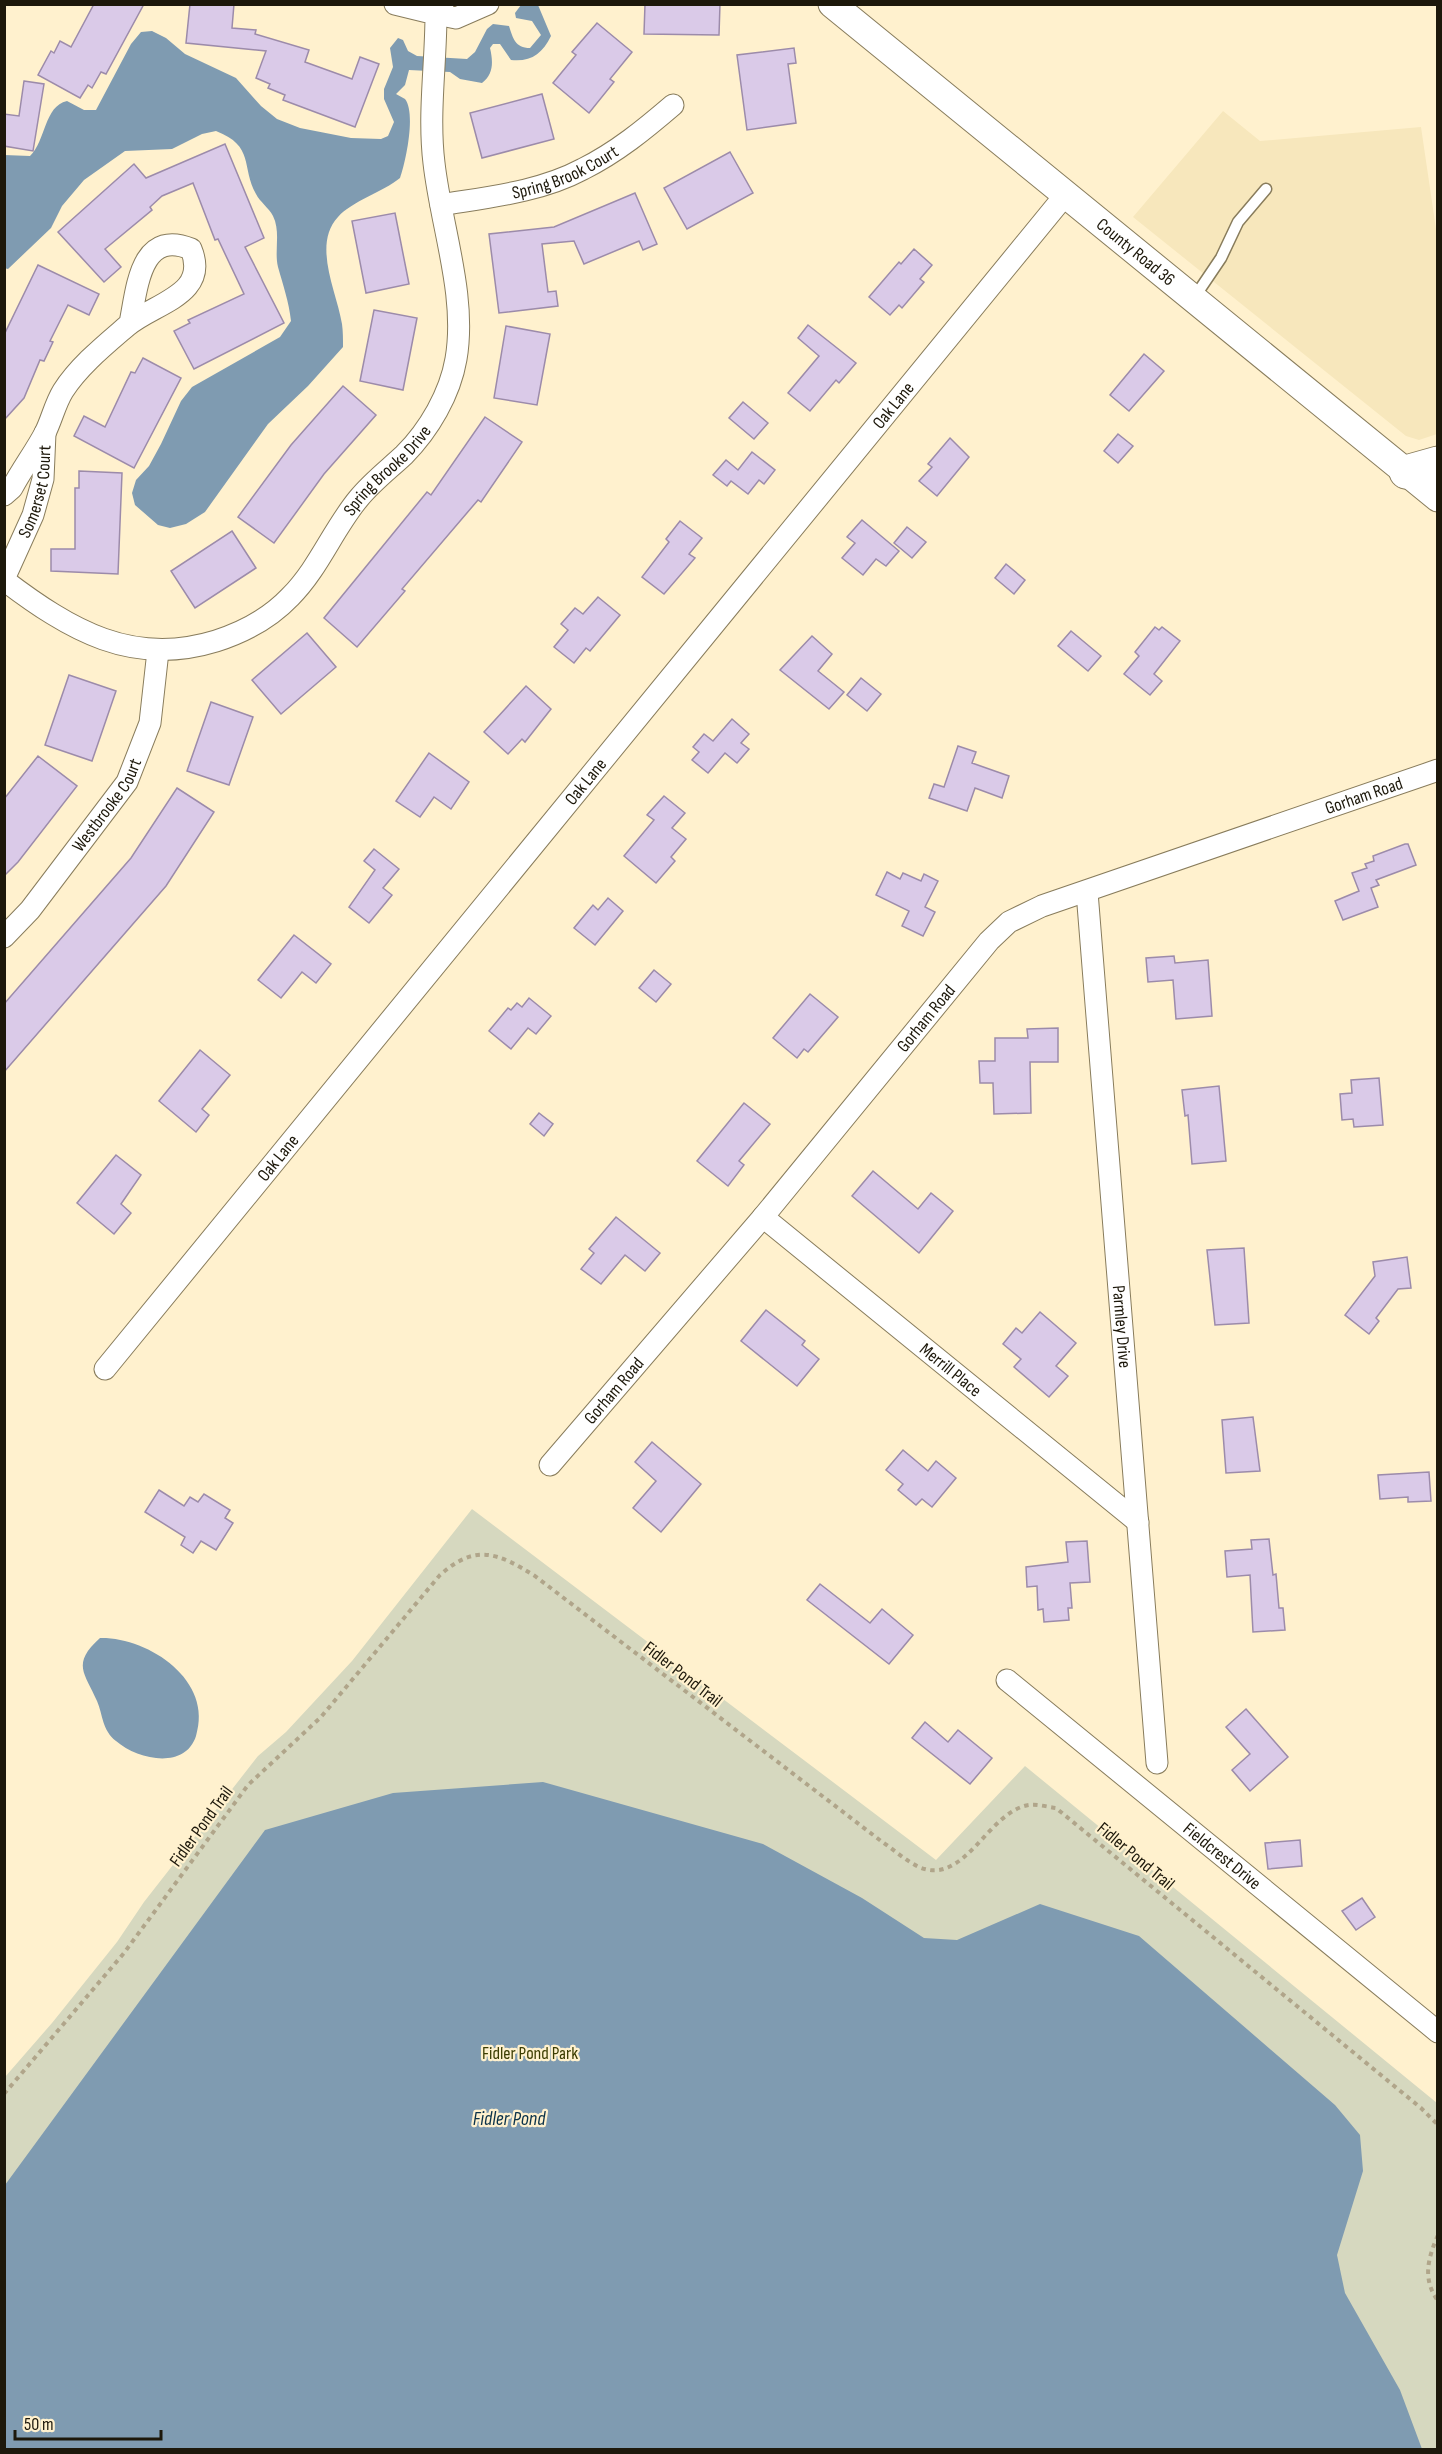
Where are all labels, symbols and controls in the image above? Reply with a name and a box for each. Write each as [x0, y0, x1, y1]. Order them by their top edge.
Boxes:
street label: Spring Brook Court [510, 141, 623, 204]
street label: County Road 36 [1092, 214, 1179, 290]
street label: Oak Lane [868, 378, 919, 433]
street label: Spring Brooke Drive [339, 422, 436, 520]
street label: Somerset Court [14, 444, 55, 541]
street label: Oak Lane [561, 754, 611, 809]
street label: Westbrooke Court [68, 755, 146, 856]
street label: Gorham Road [1322, 773, 1405, 819]
street label: Gorham Road [893, 980, 960, 1056]
street label: Oak Lane [253, 1130, 303, 1186]
street label: Parmley Drive [1108, 1285, 1135, 1369]
street label: Merrill Place [915, 1339, 986, 1401]
street label: Gorham Road [580, 1353, 649, 1428]
street label: Fidler Pond Trail [639, 1637, 726, 1712]
street label: Fidler Pond Trail [165, 1782, 238, 1871]
street label: Fidler Pond Trail [1093, 1818, 1179, 1895]
street label: Fieldcrest Drive [1179, 1818, 1265, 1894]
park label: Fidler Pond Park [482, 2043, 578, 2064]
water label: Fidler Pond [473, 2107, 546, 2131]
scale bar [15, 2403, 160, 2441]
text: 50 m [24, 2414, 54, 2435]

